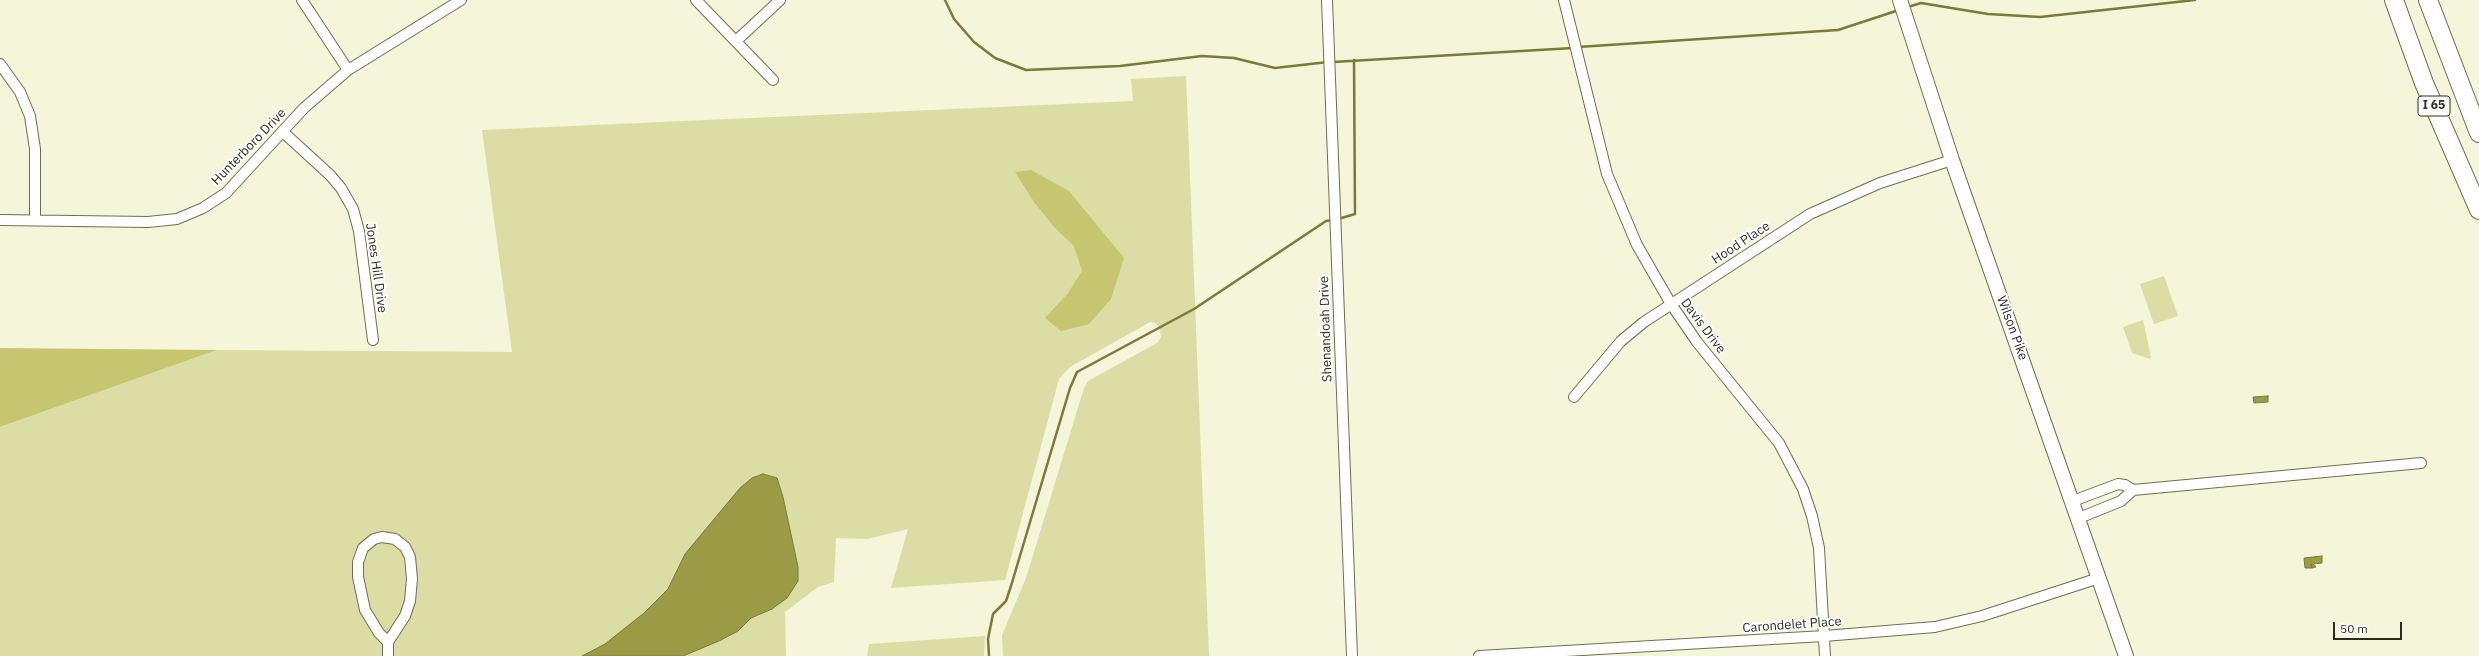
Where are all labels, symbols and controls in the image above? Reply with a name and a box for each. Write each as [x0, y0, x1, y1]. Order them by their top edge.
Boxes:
road number: I 65 [2418, 96, 2450, 116]
street label: Hunterboro Drive [209, 105, 289, 189]
street label: Hood Place [1709, 218, 1773, 268]
street label: Jones Hill Drive [362, 222, 390, 314]
street label: Shenandoah Drive [1316, 276, 1336, 382]
street label: Wilson Pike [1993, 294, 2031, 362]
street label: Davis Drive [1677, 295, 1729, 357]
street label: Carondelet Place [1742, 614, 1842, 636]
scale bar [2335, 614, 2404, 640]
text: 50 m [2340, 621, 2368, 636]

